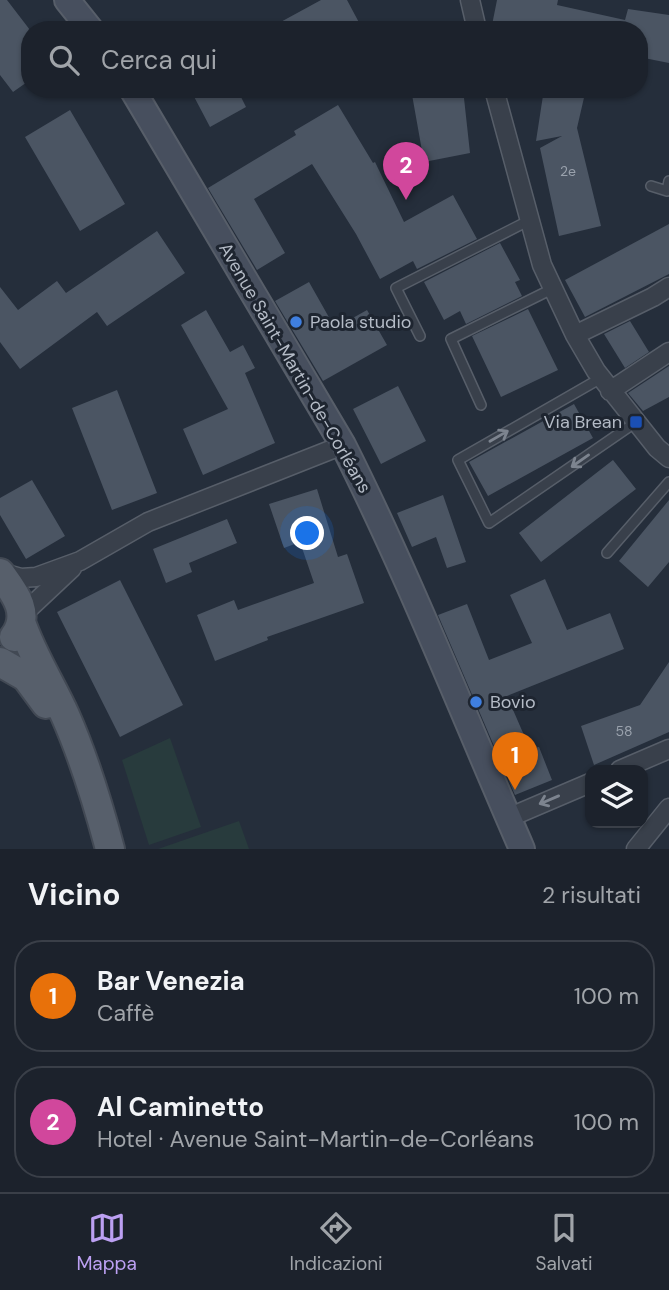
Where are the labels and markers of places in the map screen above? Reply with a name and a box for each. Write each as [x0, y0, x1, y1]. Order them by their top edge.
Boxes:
pin: 2 [383, 142, 429, 200]
place label: Paola studio [310, 310, 411, 334]
marker: Paola studio [288, 314, 304, 330]
place label: Via Brean [544, 410, 622, 434]
marker: Via Brean [628, 414, 644, 430]
place label: Bovio [490, 690, 536, 714]
marker: Bovio [468, 694, 484, 710]
pin: 1 [492, 732, 538, 790]

